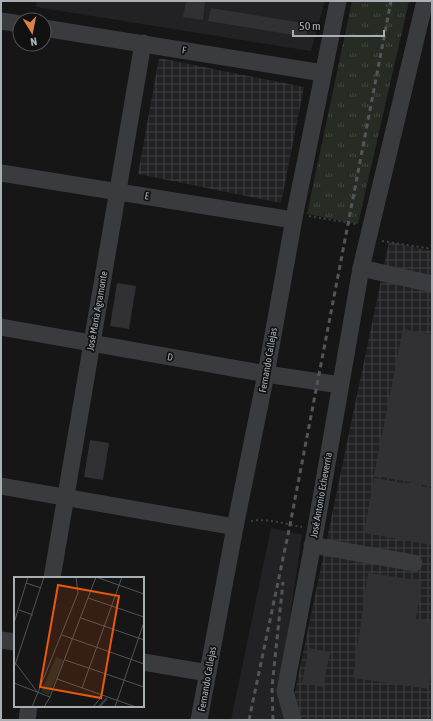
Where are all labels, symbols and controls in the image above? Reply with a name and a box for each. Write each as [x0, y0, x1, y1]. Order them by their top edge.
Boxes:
north arrow [12, 12, 52, 52]
scale bar [293, 12, 384, 38]
text: 50 m [299, 19, 321, 33]
text: N [29, 35, 38, 48]
street label: F [181, 44, 187, 56]
street label: E [144, 190, 151, 202]
street label: José María Agramonte [85, 270, 109, 352]
street label: Fernando Callejas [257, 326, 279, 393]
street label: D [166, 351, 174, 363]
street label: José Antonio Echeverría [308, 451, 334, 539]
inset map [14, 577, 144, 707]
street label: Fernando Callejas [196, 645, 218, 712]

